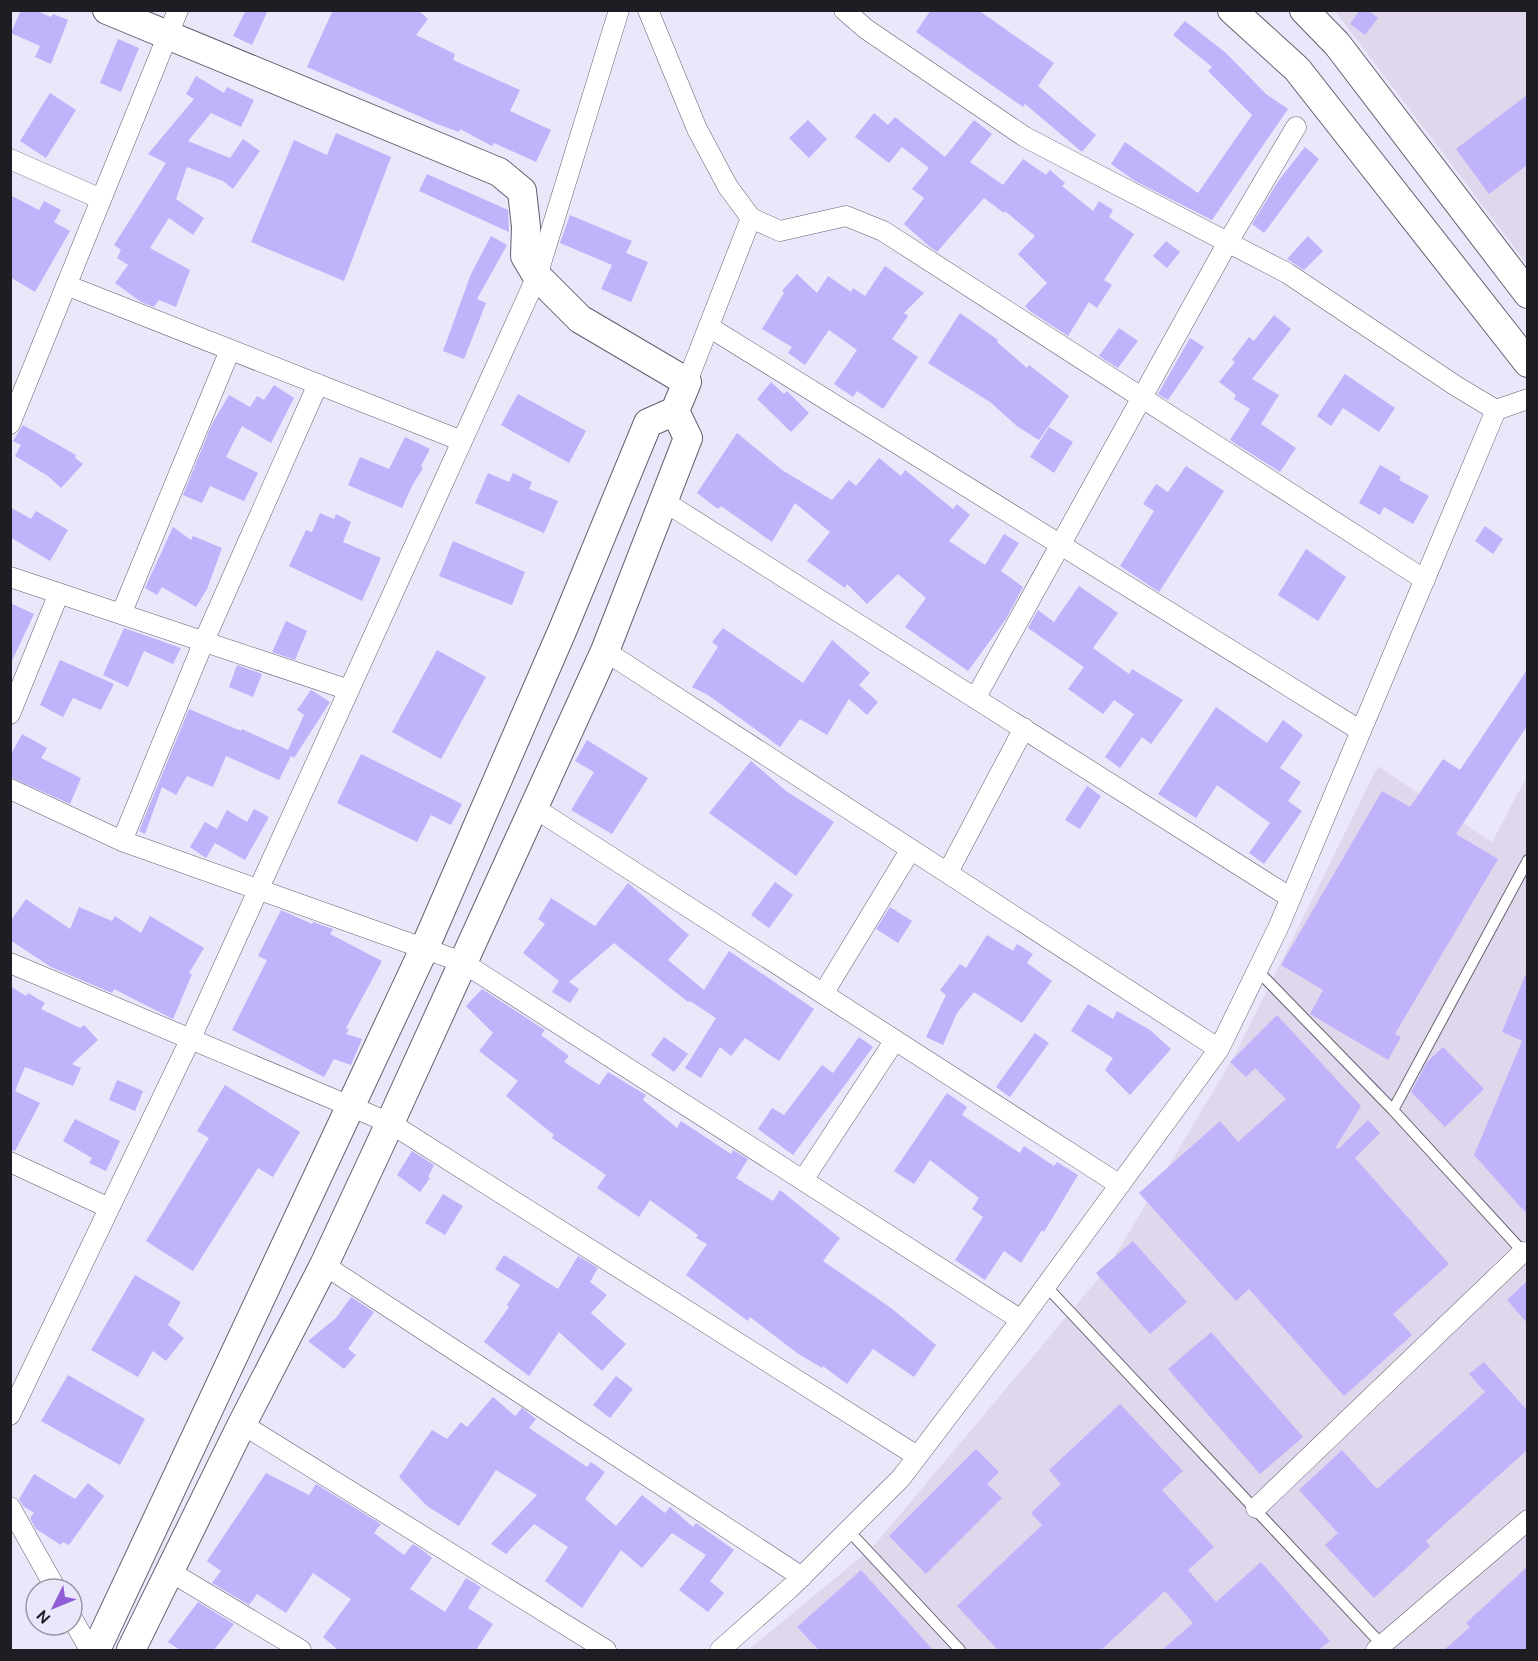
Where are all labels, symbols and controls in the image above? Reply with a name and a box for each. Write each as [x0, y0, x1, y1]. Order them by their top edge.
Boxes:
north arrow [24, 1577, 84, 1637]
text: N [32, 1607, 54, 1628]

